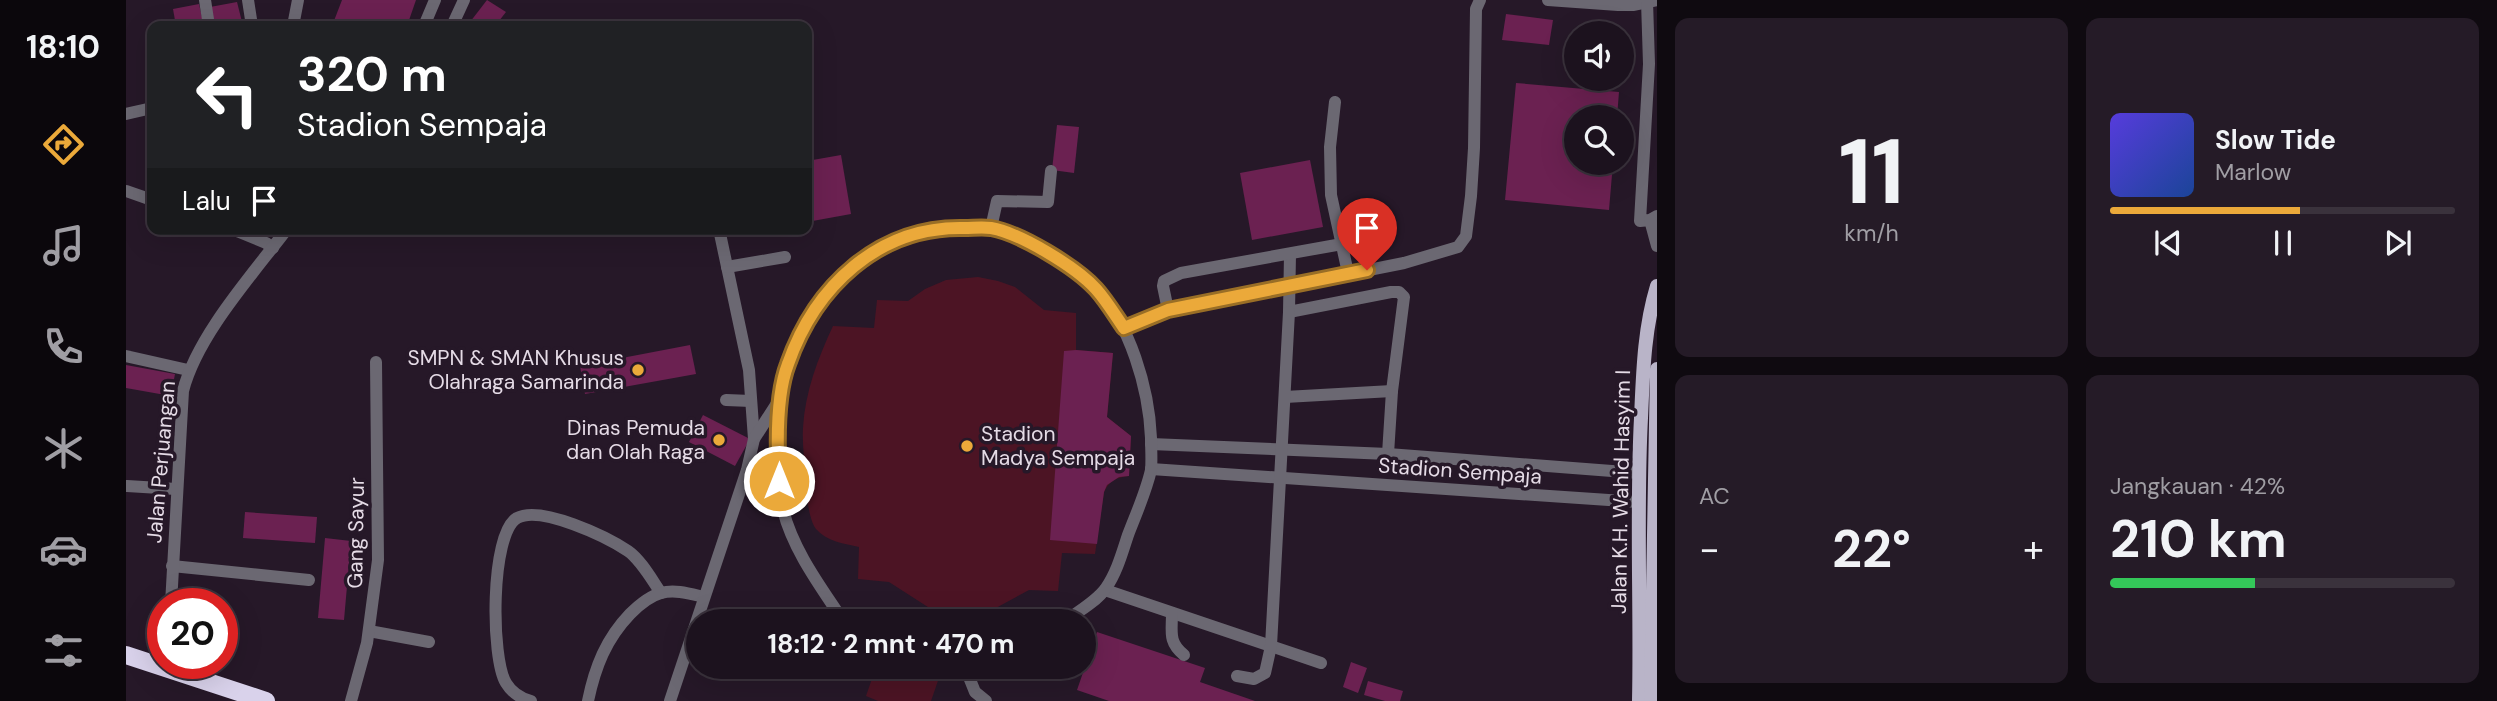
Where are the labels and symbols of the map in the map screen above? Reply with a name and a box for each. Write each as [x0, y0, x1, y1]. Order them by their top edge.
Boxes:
pin [1337, 198, 1397, 270]
place label: SMPN & SMAN Khusus Olahraga Samarinda [408, 344, 624, 396]
marker: SMPN & SMAN Khusus Olahraga Samarinda [630, 362, 646, 378]
street label: Jalan K.H. Wahid Hasyim I [1605, 370, 1637, 614]
street label: Jalan Perjuangan [140, 380, 182, 544]
place label: Dinas Pemuda dan Olah Raga [566, 414, 705, 466]
place label: Stadion Madya Sempaja [981, 420, 1135, 472]
marker: Dinas Pemuda dan Olah Raga [711, 432, 727, 448]
marker: Stadion Madya Sempaja [959, 438, 975, 454]
position arrow [742, 444, 816, 518]
street label: Stadion Sempaja [1377, 451, 1543, 491]
street label: Gang Sayur [341, 477, 371, 589]
speed limit sign: 20 [147, 588, 238, 679]

